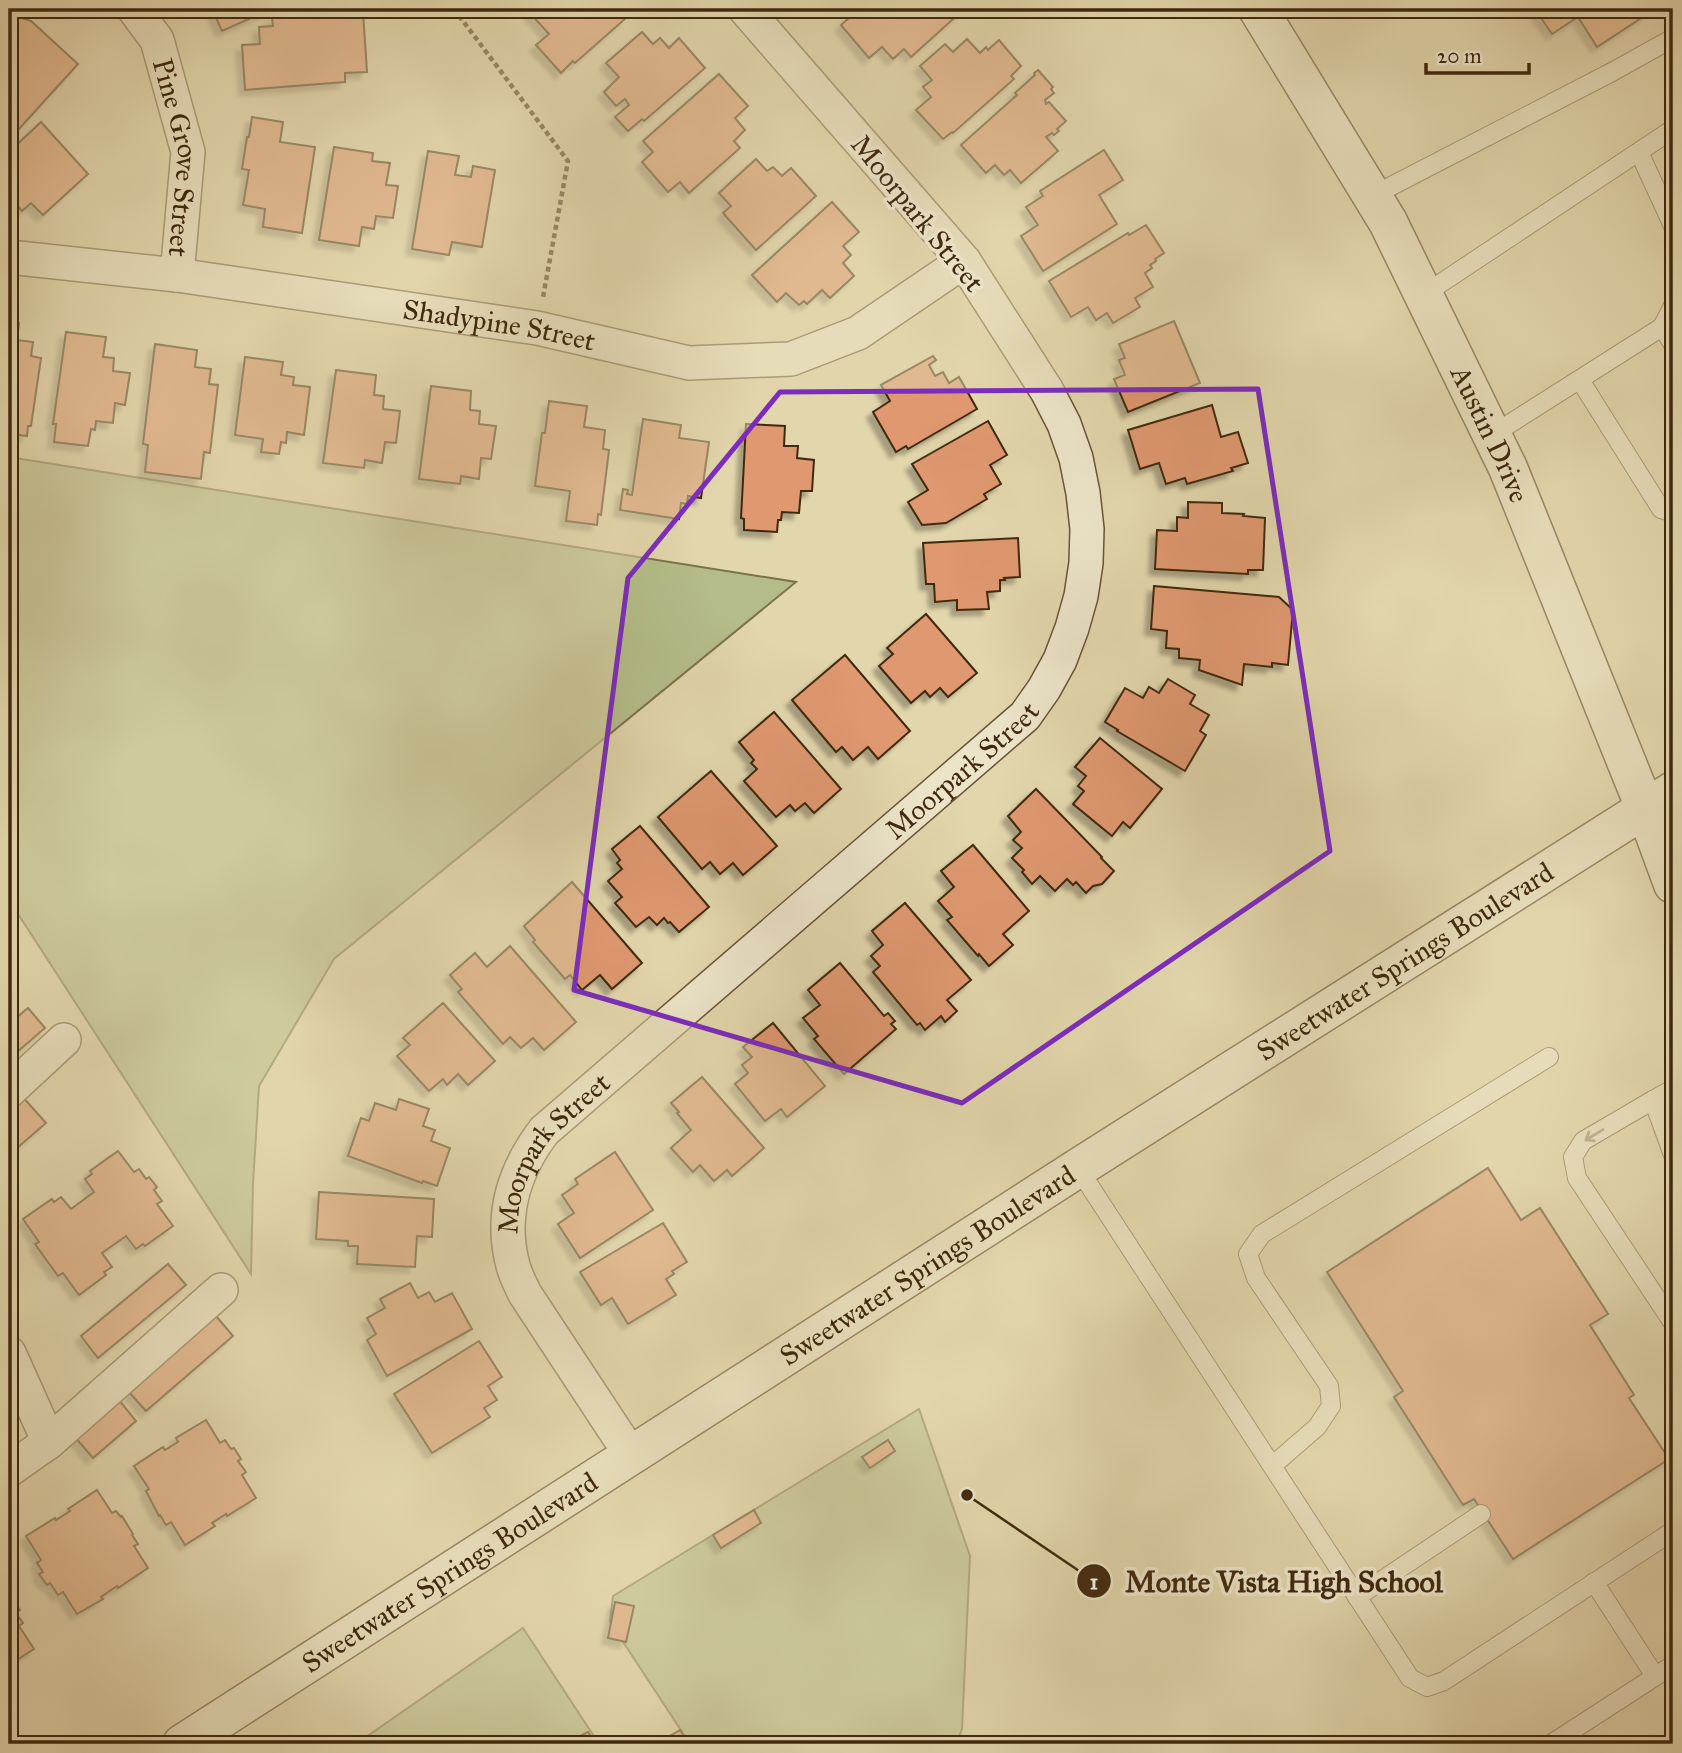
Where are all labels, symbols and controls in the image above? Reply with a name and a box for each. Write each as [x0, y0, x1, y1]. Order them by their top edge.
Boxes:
scale bar [1426, 32, 1530, 76]
text: 20 m [1437, 43, 1482, 69]
street label: Pine Grove Street [145, 54, 206, 258]
street label: Moorpark Street [844, 128, 992, 299]
street label: Shadypine Street [401, 291, 599, 359]
street label: Austin Drive [1442, 359, 1537, 508]
street label: Moorpark Street [878, 696, 1047, 847]
street label: Sweetwater Springs Boulevard [1250, 854, 1560, 1068]
street label: Moorpark Street [490, 1065, 617, 1235]
one-way arrow [1585, 1128, 1605, 1142]
street label: Sweetwater Springs Boulevard [773, 1157, 1082, 1373]
street label: Sweetwater Springs Boulevard [295, 1465, 604, 1680]
callout: Monte Vista High School [1076, 1556, 1457, 1607]
text: Monte Vista High School [1125, 1564, 1444, 1600]
text: 1 [1090, 1569, 1098, 1595]

